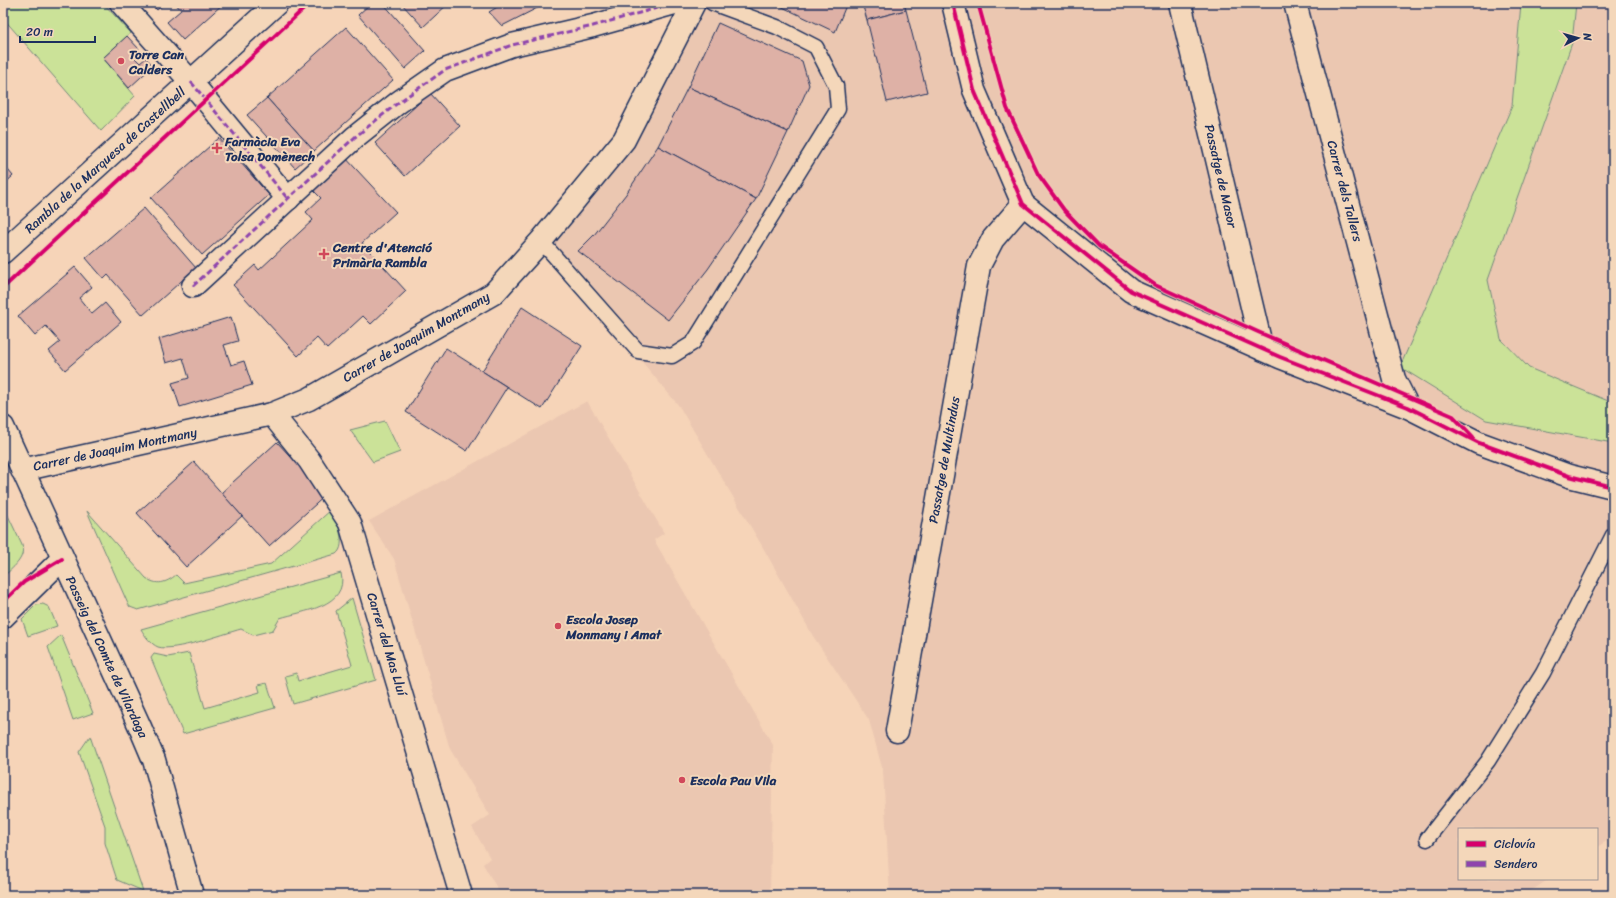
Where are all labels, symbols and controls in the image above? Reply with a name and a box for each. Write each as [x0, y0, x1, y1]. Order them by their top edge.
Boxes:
scale bar [20, 18, 95, 44]
north arrow [1558, 18, 1598, 58]
text: 20 m [26, 21, 53, 43]
text: N [1577, 31, 1597, 42]
place label: Torre Can Calders [128, 43, 185, 81]
marker: Torre Can Calders [116, 56, 126, 66]
street label: Rambla de la Marquesa de Castellbell [19, 81, 191, 239]
street label: Passatge de Masor [1198, 122, 1244, 231]
place label: Farmàcia Eva Tolsa Domènech [224, 130, 315, 168]
street label: Carrer dels Tallers [1320, 138, 1370, 245]
marker: Farmàcia Eva Tolsa Domènech [212, 143, 222, 153]
place label: Centre d'Atenció Primària Rambla [332, 236, 432, 274]
marker: Centre d'Atenció Primària Rambla [318, 248, 330, 260]
street label: Carrer de Joaquim Montmany [338, 285, 494, 389]
street label: Passatge de Multindus [922, 394, 967, 525]
street label: Carrer de Joaquim Montmany [31, 420, 199, 478]
street label: Passeig del Comte de Vilardaga [59, 572, 155, 742]
street label: Carrer del Mas Lluí [360, 589, 414, 700]
place label: Escola Josep Monmany i Amat [565, 608, 662, 646]
marker: Escola Josep Monmany i Amat [553, 621, 563, 631]
place label: Escola Pau Vila [690, 769, 777, 792]
marker: Escola Pau Vila [677, 775, 687, 785]
legend [1458, 828, 1598, 880]
text: Ciclovía [1494, 833, 1535, 855]
text: Sendero [1494, 853, 1538, 875]

